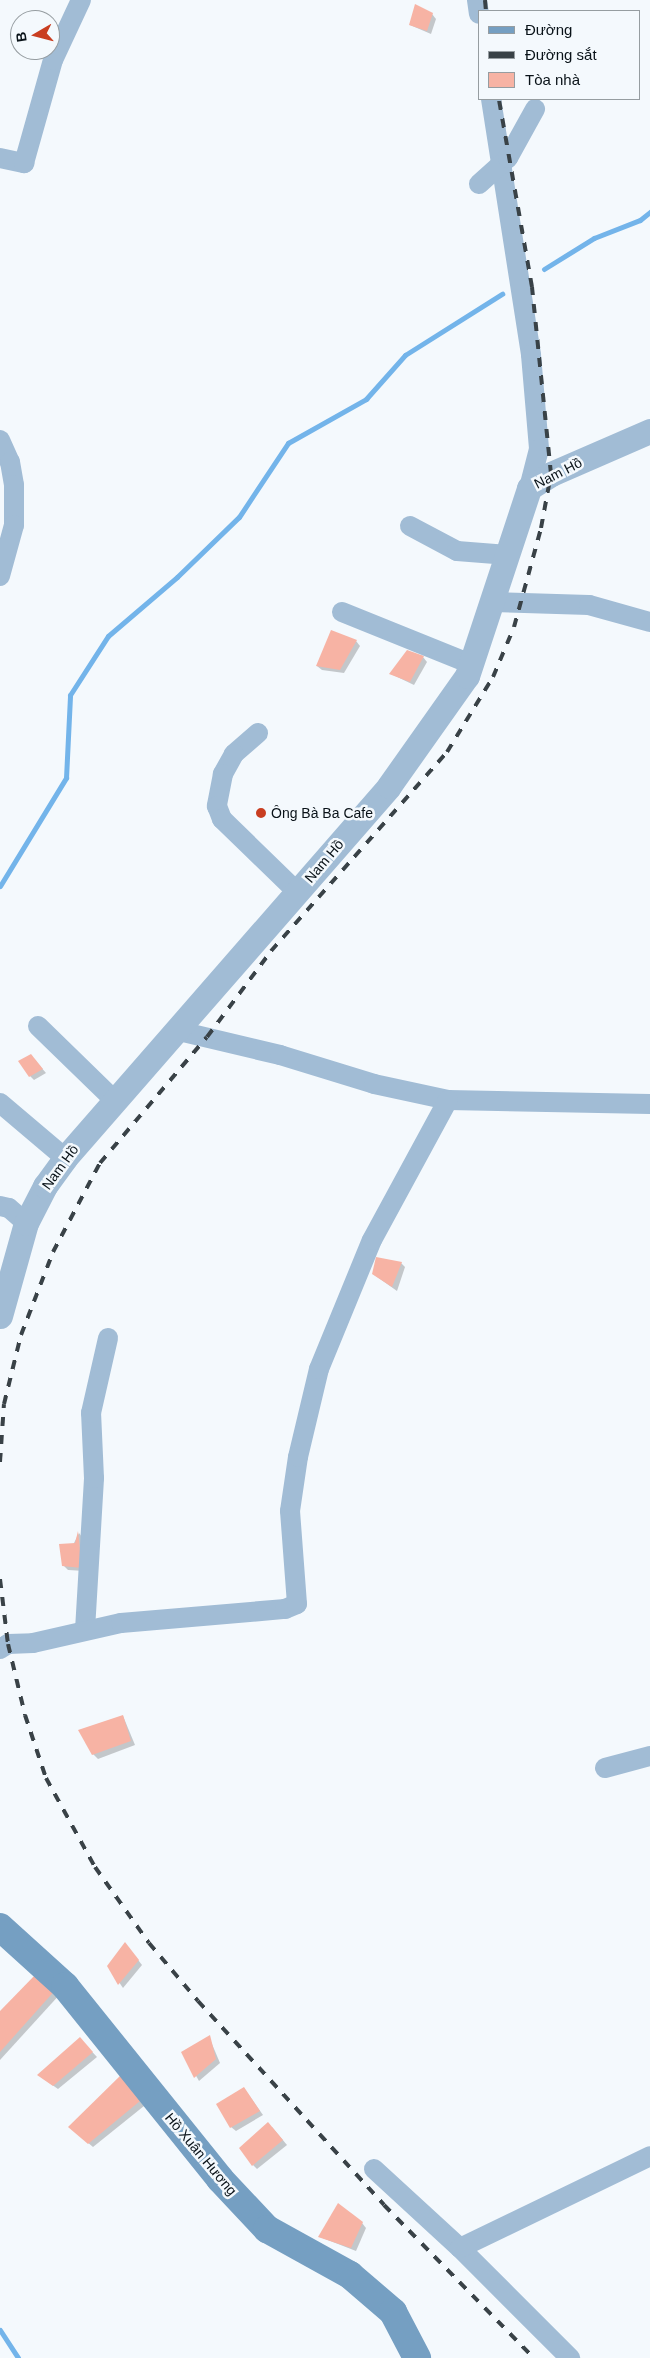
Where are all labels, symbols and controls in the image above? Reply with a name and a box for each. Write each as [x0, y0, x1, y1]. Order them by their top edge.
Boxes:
north arrow [10, 10, 60, 60]
legend [478, 10, 640, 100]
text: Đường [525, 21, 572, 38]
text: B [13, 31, 30, 43]
text: Đường sắt [525, 46, 597, 63]
text: Tòa nhà [525, 71, 580, 88]
street label: Nam Hồ [531, 454, 585, 492]
place label: Ông Bà Ba Cafe [271, 805, 373, 821]
marker: Ông Bà Ba Cafe [255, 807, 267, 819]
street label: Nam Hồ [301, 836, 347, 886]
street label: Nam Hồ [38, 1141, 82, 1193]
street label: Hồ Xuân Hương [162, 2109, 240, 2199]

